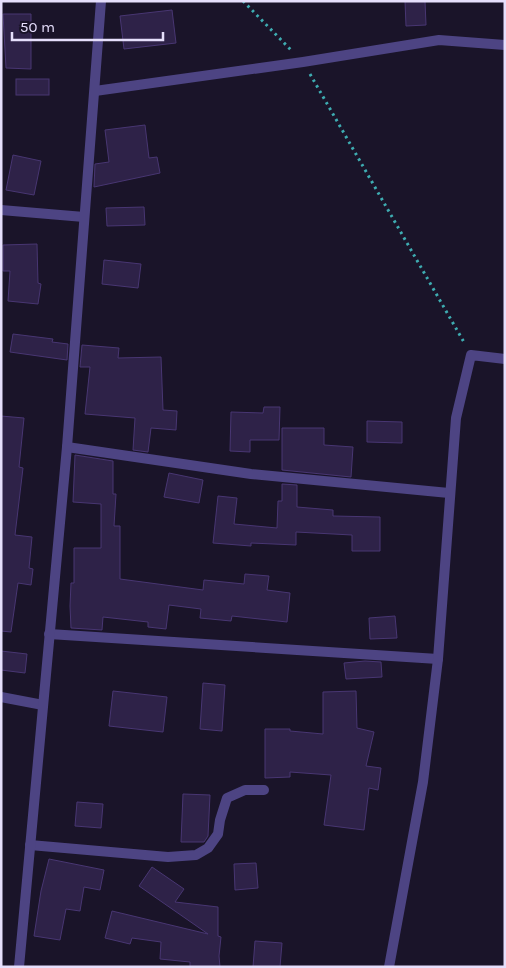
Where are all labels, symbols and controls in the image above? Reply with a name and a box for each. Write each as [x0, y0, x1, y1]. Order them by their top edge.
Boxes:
scale bar [12, 10, 164, 42]
text: 50 m [20, 18, 55, 36]

